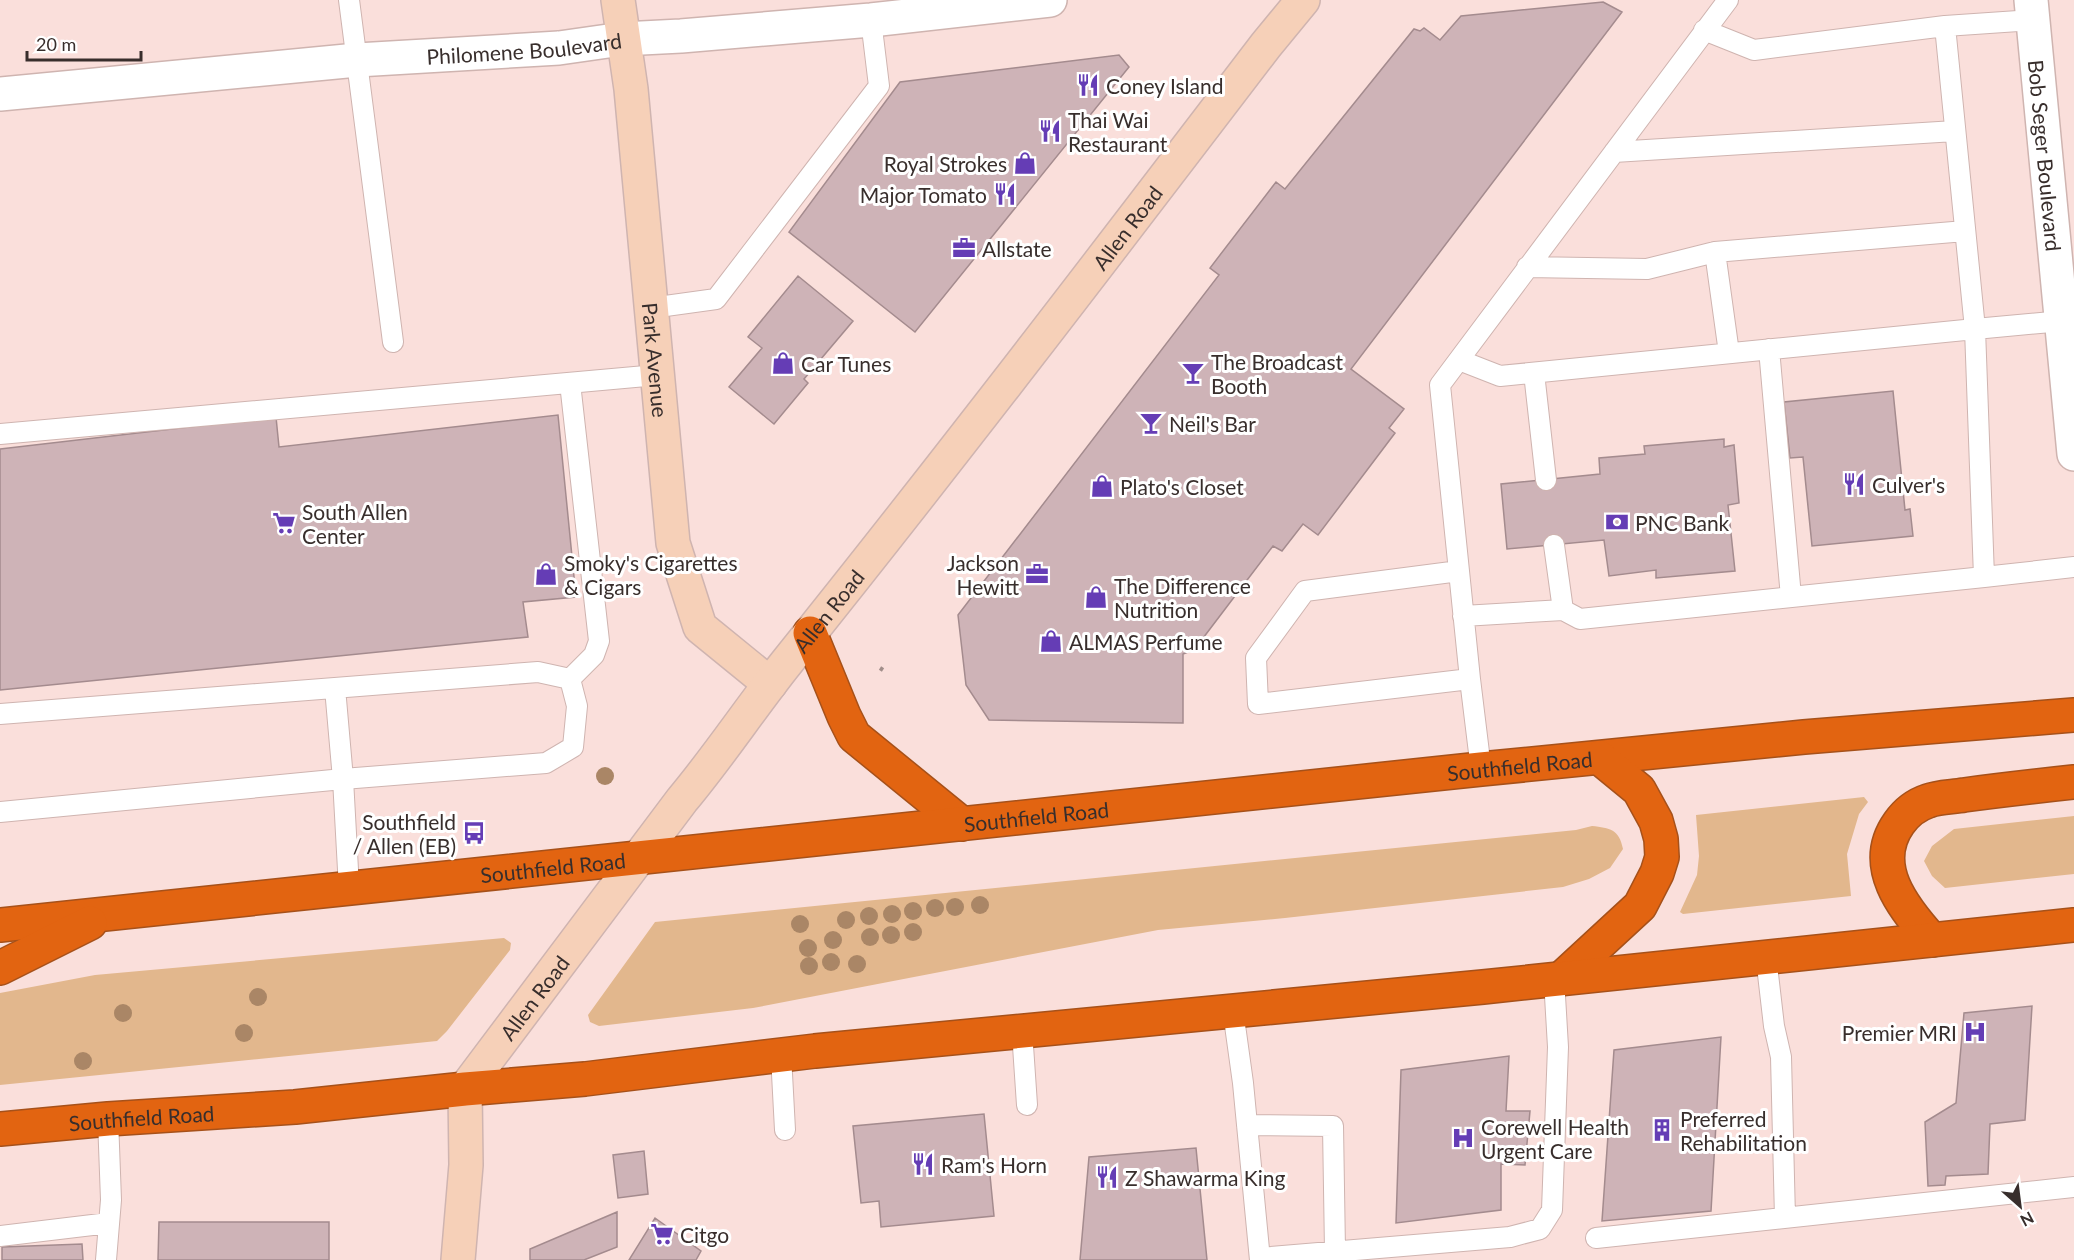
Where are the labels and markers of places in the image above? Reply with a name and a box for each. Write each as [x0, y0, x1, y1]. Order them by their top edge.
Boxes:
restaurant icon: Coney Island [1075, 72, 1101, 98]
place label: Coney Island [1106, 73, 1223, 98]
place label: Thai Wai Restaurant [1068, 107, 1168, 156]
restaurant icon: Thai Wai Restaurant [1037, 118, 1063, 144]
shop icon: Royal Strokes [1012, 150, 1038, 176]
place label: Royal Strokes [884, 151, 1007, 176]
restaurant icon: Major Tomato [992, 181, 1018, 207]
place label: Major Tomato [860, 182, 987, 207]
office icon: Allstate [951, 235, 977, 261]
place label: Allstate [982, 236, 1052, 261]
place label: The Broadcast Booth [1211, 349, 1344, 398]
shop icon: Car Tunes [770, 350, 796, 376]
place label: Car Tunes [801, 351, 891, 376]
bar icon: The Broadcast Booth [1180, 360, 1206, 386]
bar icon: Neil's Bar [1138, 410, 1164, 436]
place label: Neil's Bar [1169, 411, 1256, 436]
restaurant icon: Culver's [1841, 471, 1867, 497]
place label: Culver's [1872, 472, 1945, 497]
shop icon: Plato's Closet [1089, 473, 1115, 499]
place label: Plato's Closet [1120, 474, 1244, 499]
place label: South Allen Center [302, 499, 408, 548]
bank icon: PNC Bank [1604, 509, 1630, 535]
supermarket icon: South Allen Center [271, 510, 297, 536]
place label: PNC Bank [1635, 510, 1730, 535]
place label: Smoky's Cigarettes & Cigars [564, 550, 738, 599]
place label: Jackson Hewitt [947, 550, 1020, 599]
shop icon: Smoky's Cigarettes & Cigars [533, 561, 559, 587]
office icon: Jackson Hewitt [1024, 561, 1050, 587]
place label: The Difference Nutrition [1114, 573, 1251, 622]
shop icon: The Difference Nutrition [1083, 584, 1109, 610]
shop icon: ALMAS Perfume [1038, 628, 1064, 654]
place label: ALMAS Perfume [1069, 629, 1223, 654]
place label: Southfield / Allen (EB) [353, 809, 456, 858]
bus stop icon: Southfield / Allen (EB) [461, 820, 487, 846]
hospital icon: Premier MRI [1962, 1019, 1988, 1045]
place label: Premier MRI [1842, 1020, 1957, 1045]
place label: Preferred Rehabilitation [1680, 1106, 1807, 1155]
place label: Corewell Health Urgent Care [1481, 1114, 1629, 1163]
building icon: Preferred Rehabilitation [1649, 1117, 1675, 1143]
hospital icon: Corewell Health Urgent Care [1450, 1125, 1476, 1151]
restaurant icon: Ram's Horn [910, 1151, 936, 1177]
place label: Ram's Horn [941, 1152, 1047, 1177]
restaurant icon: Z Shawarma King [1094, 1164, 1120, 1190]
place label: Z Shawarma King [1125, 1165, 1286, 1190]
supermarket icon: Citgo [649, 1221, 675, 1247]
place label: Citgo [680, 1222, 729, 1247]

